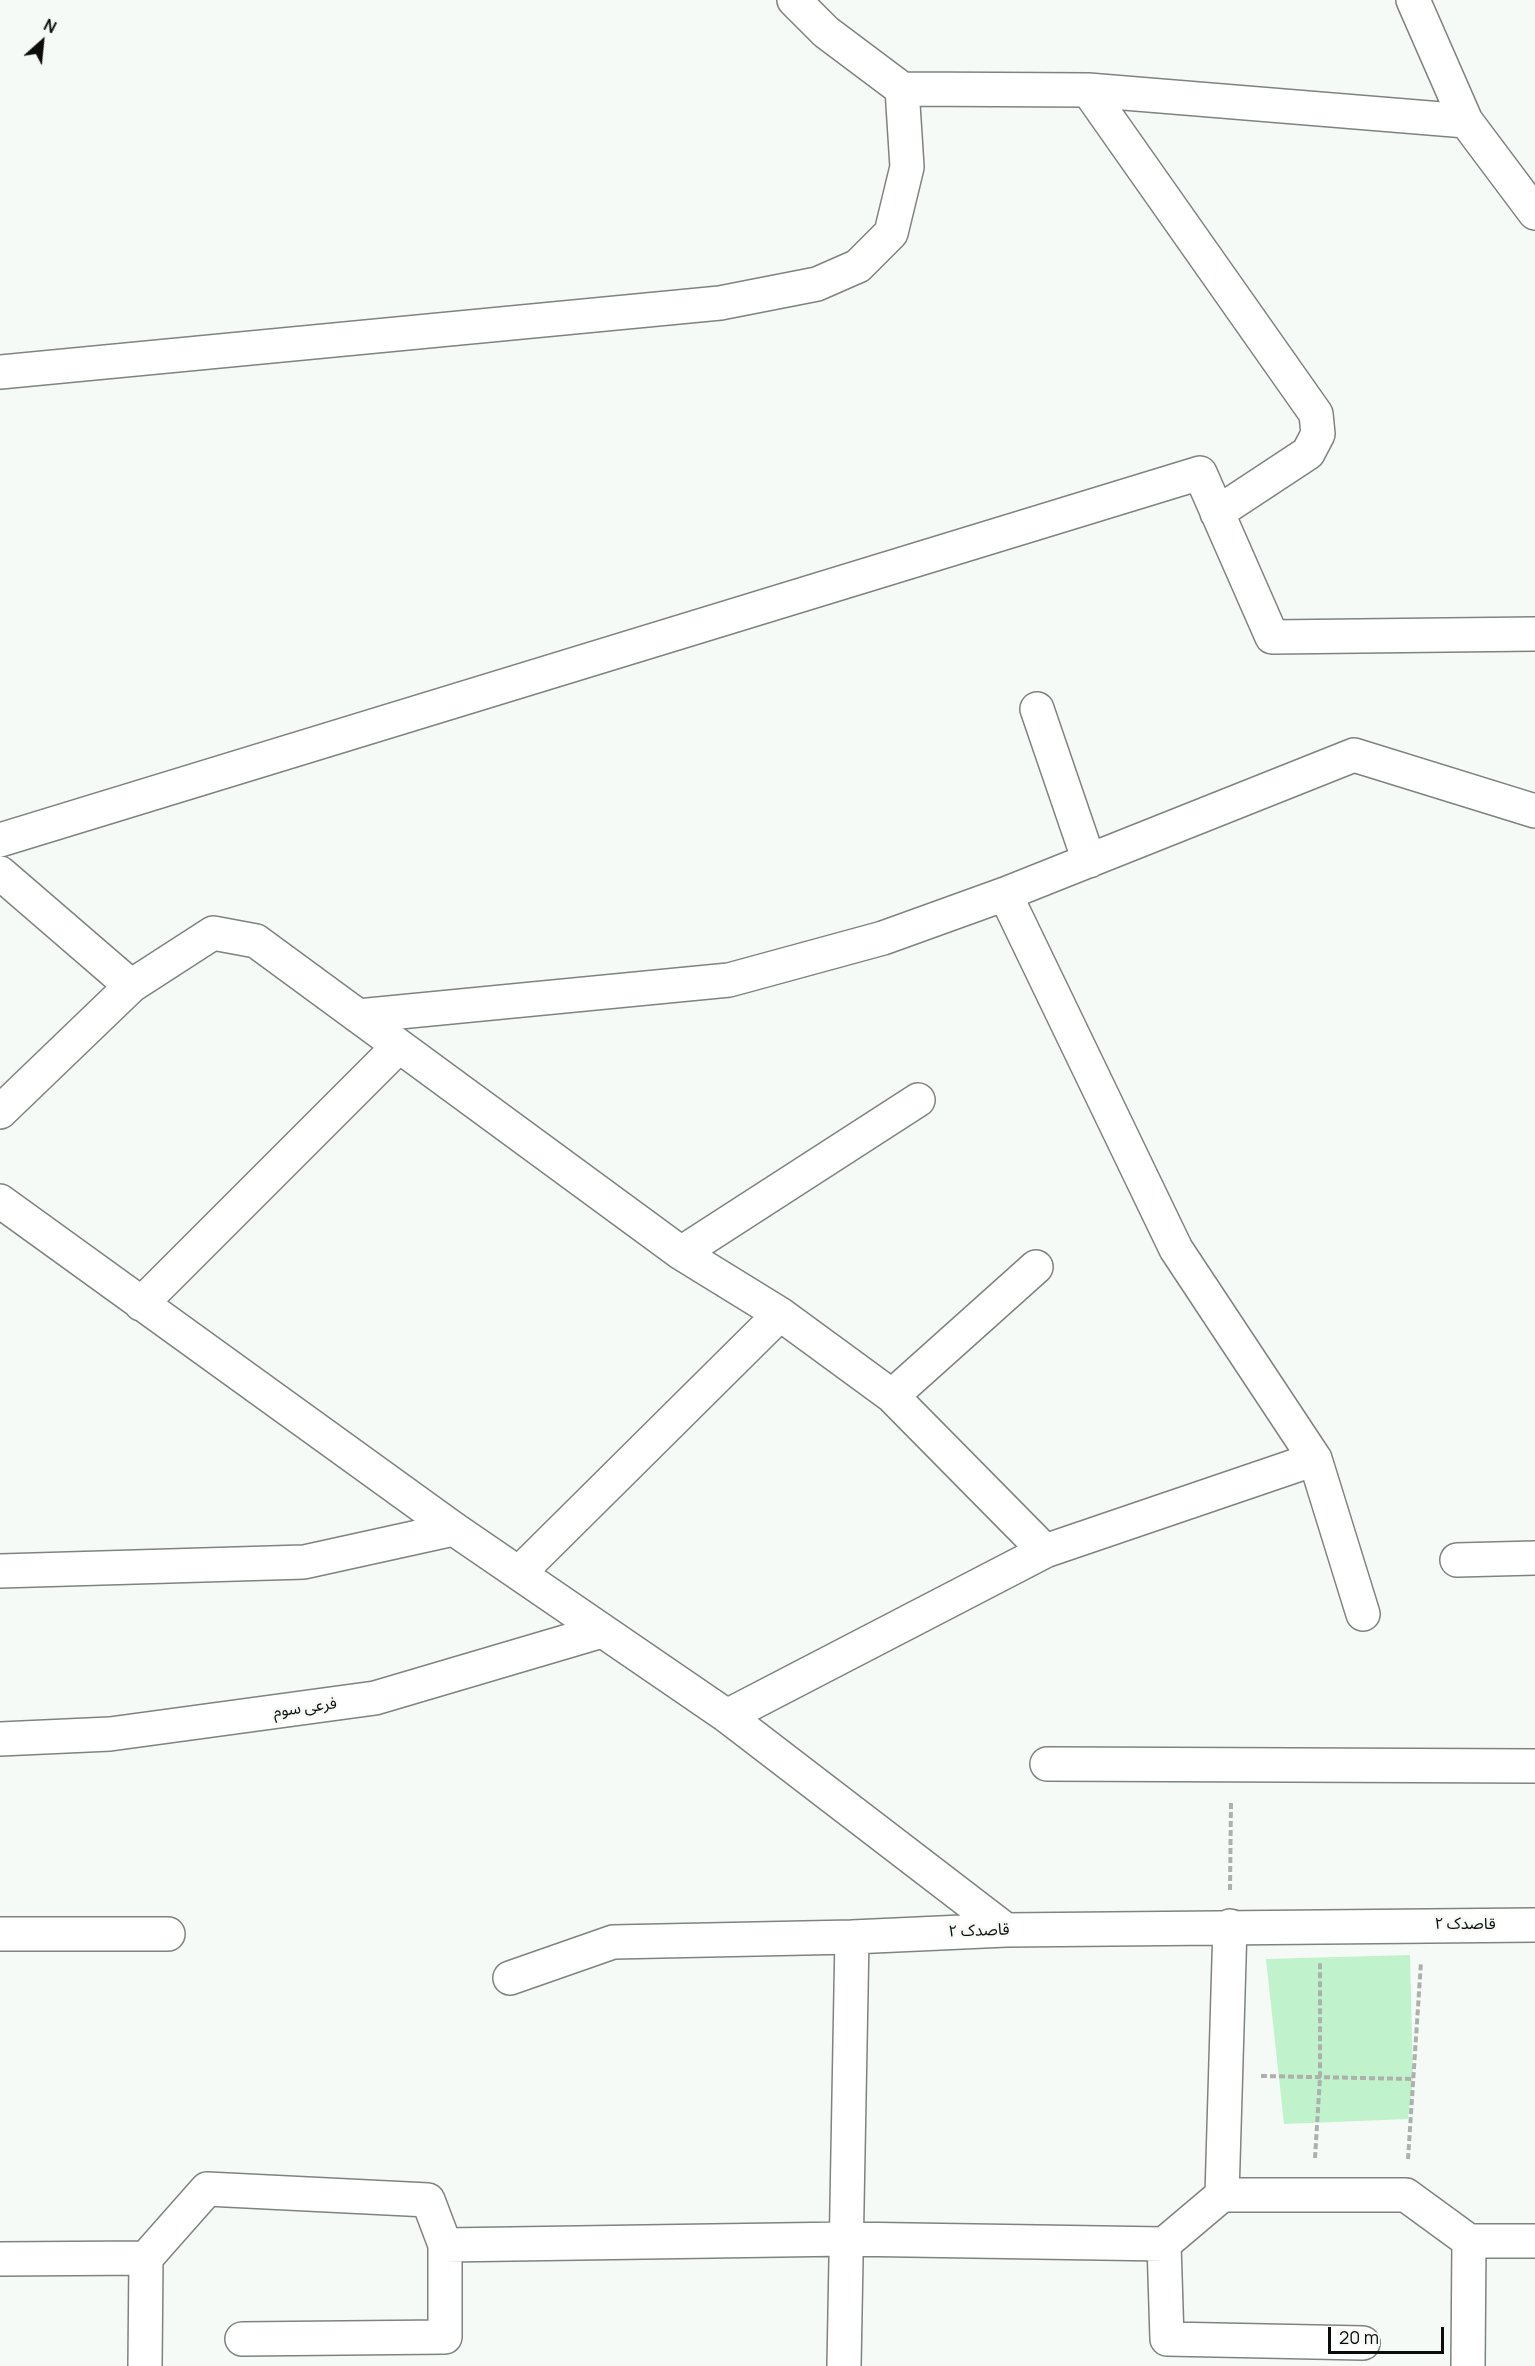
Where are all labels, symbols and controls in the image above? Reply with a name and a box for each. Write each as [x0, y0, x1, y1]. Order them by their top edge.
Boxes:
north arrow [12, 12, 72, 72]
text: N [40, 14, 60, 38]
street label: فرعی سوم [272, 1694, 338, 1722]
street label: قاصدک ۲ [1434, 1915, 1496, 1935]
street label: قاصدک ۲ [948, 1920, 1010, 1942]
scale bar [1331, 2315, 1446, 2353]
text: 20 m [1339, 2325, 1379, 2349]

